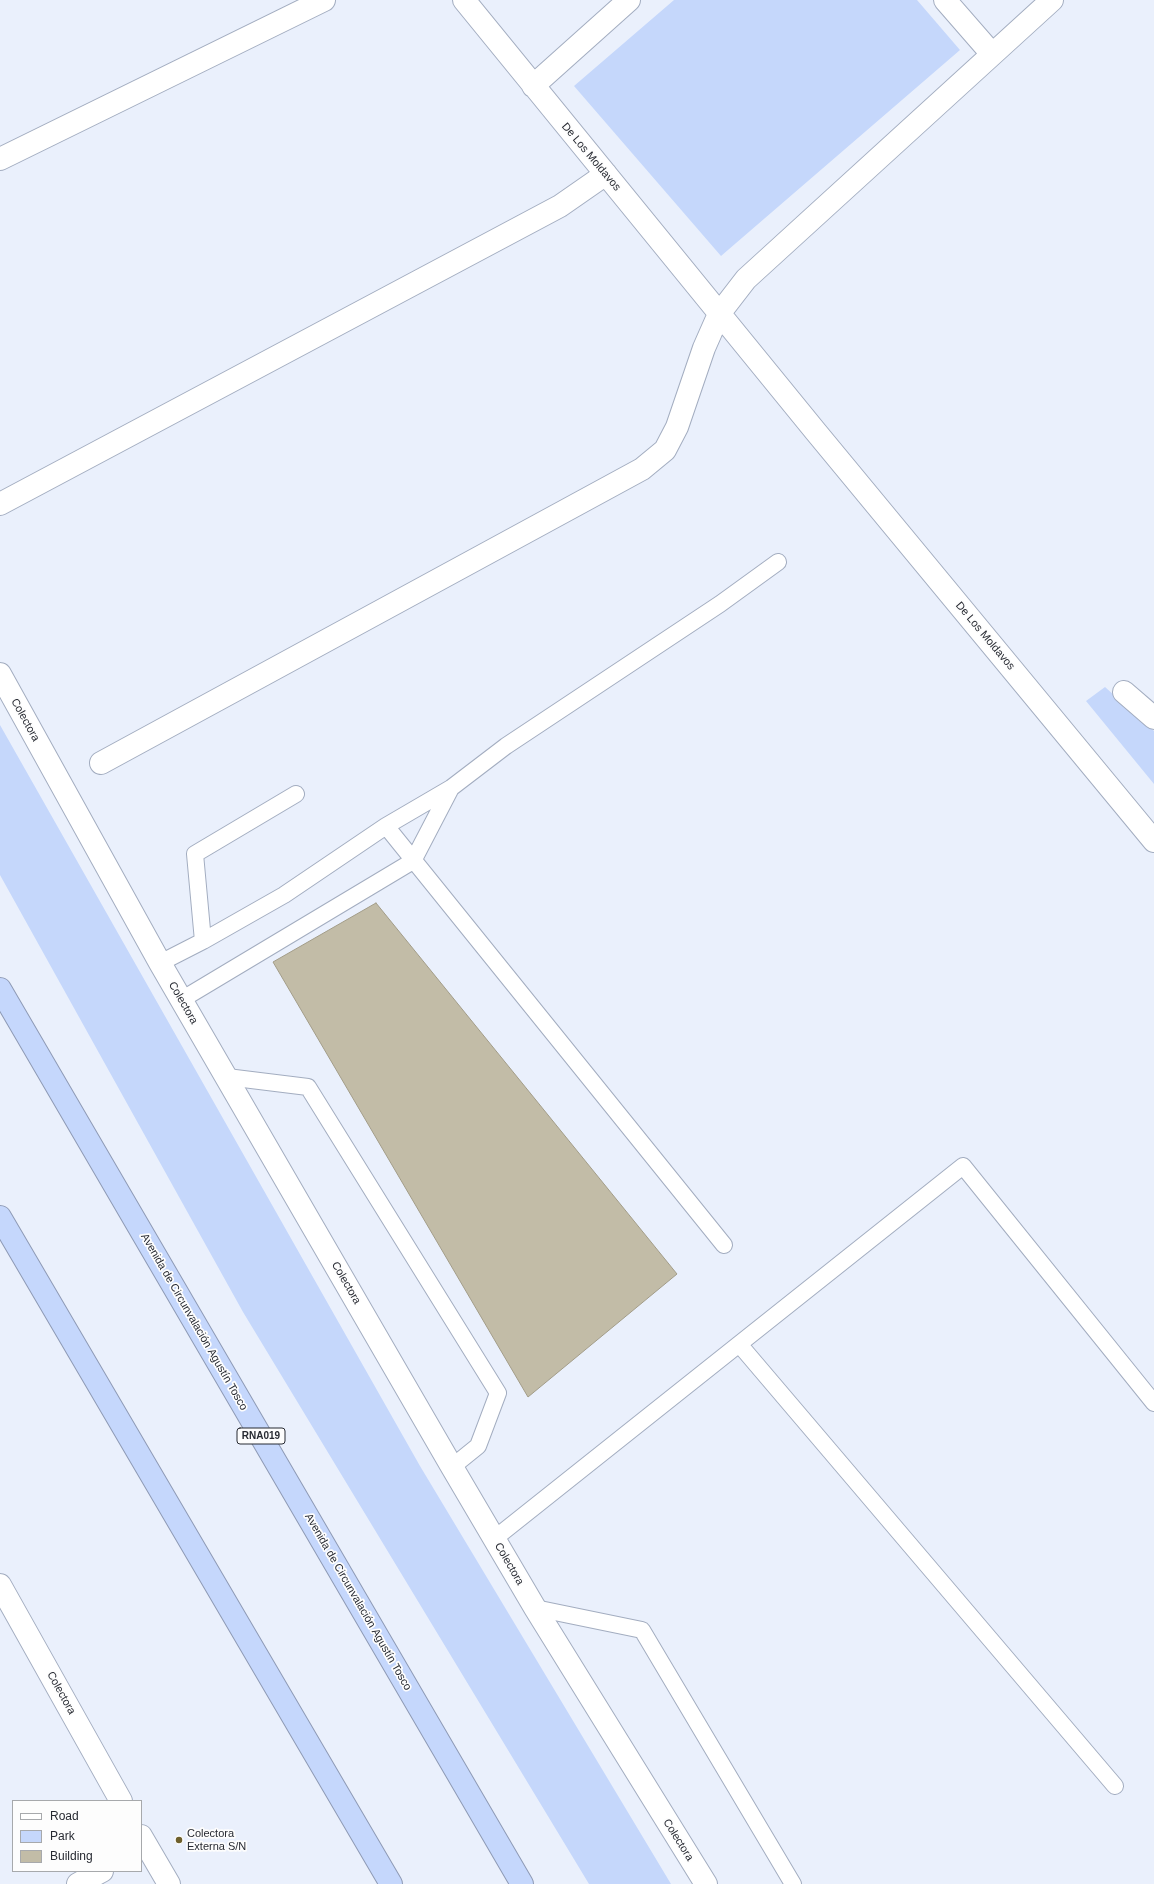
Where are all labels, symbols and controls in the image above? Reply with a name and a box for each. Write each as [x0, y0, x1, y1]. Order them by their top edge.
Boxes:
street label: De Los Moldavos [559, 120, 623, 194]
street label: De Los Moldavos [953, 599, 1017, 673]
street label: Colectora [8, 696, 42, 744]
street label: Colectora [166, 979, 200, 1027]
street label: Avenida de Circunvalación Agustín Tosco [138, 1231, 250, 1413]
street label: Colectora [329, 1259, 363, 1307]
road number: RNA019 [237, 1428, 285, 1444]
street label: Avenida de Circunvalación Agustín Tosco [302, 1511, 414, 1693]
street label: Colectora [492, 1540, 526, 1588]
street label: Colectora [44, 1669, 78, 1717]
legend [12, 1800, 142, 1872]
text: Road [50, 1809, 79, 1823]
street label: Colectora [660, 1817, 696, 1863]
place label: Colectora Externa S/N [187, 1827, 246, 1853]
text: Park [50, 1829, 75, 1843]
marker: Colectora Externa S/N [174, 1835, 184, 1845]
text: Building [50, 1849, 93, 1863]

